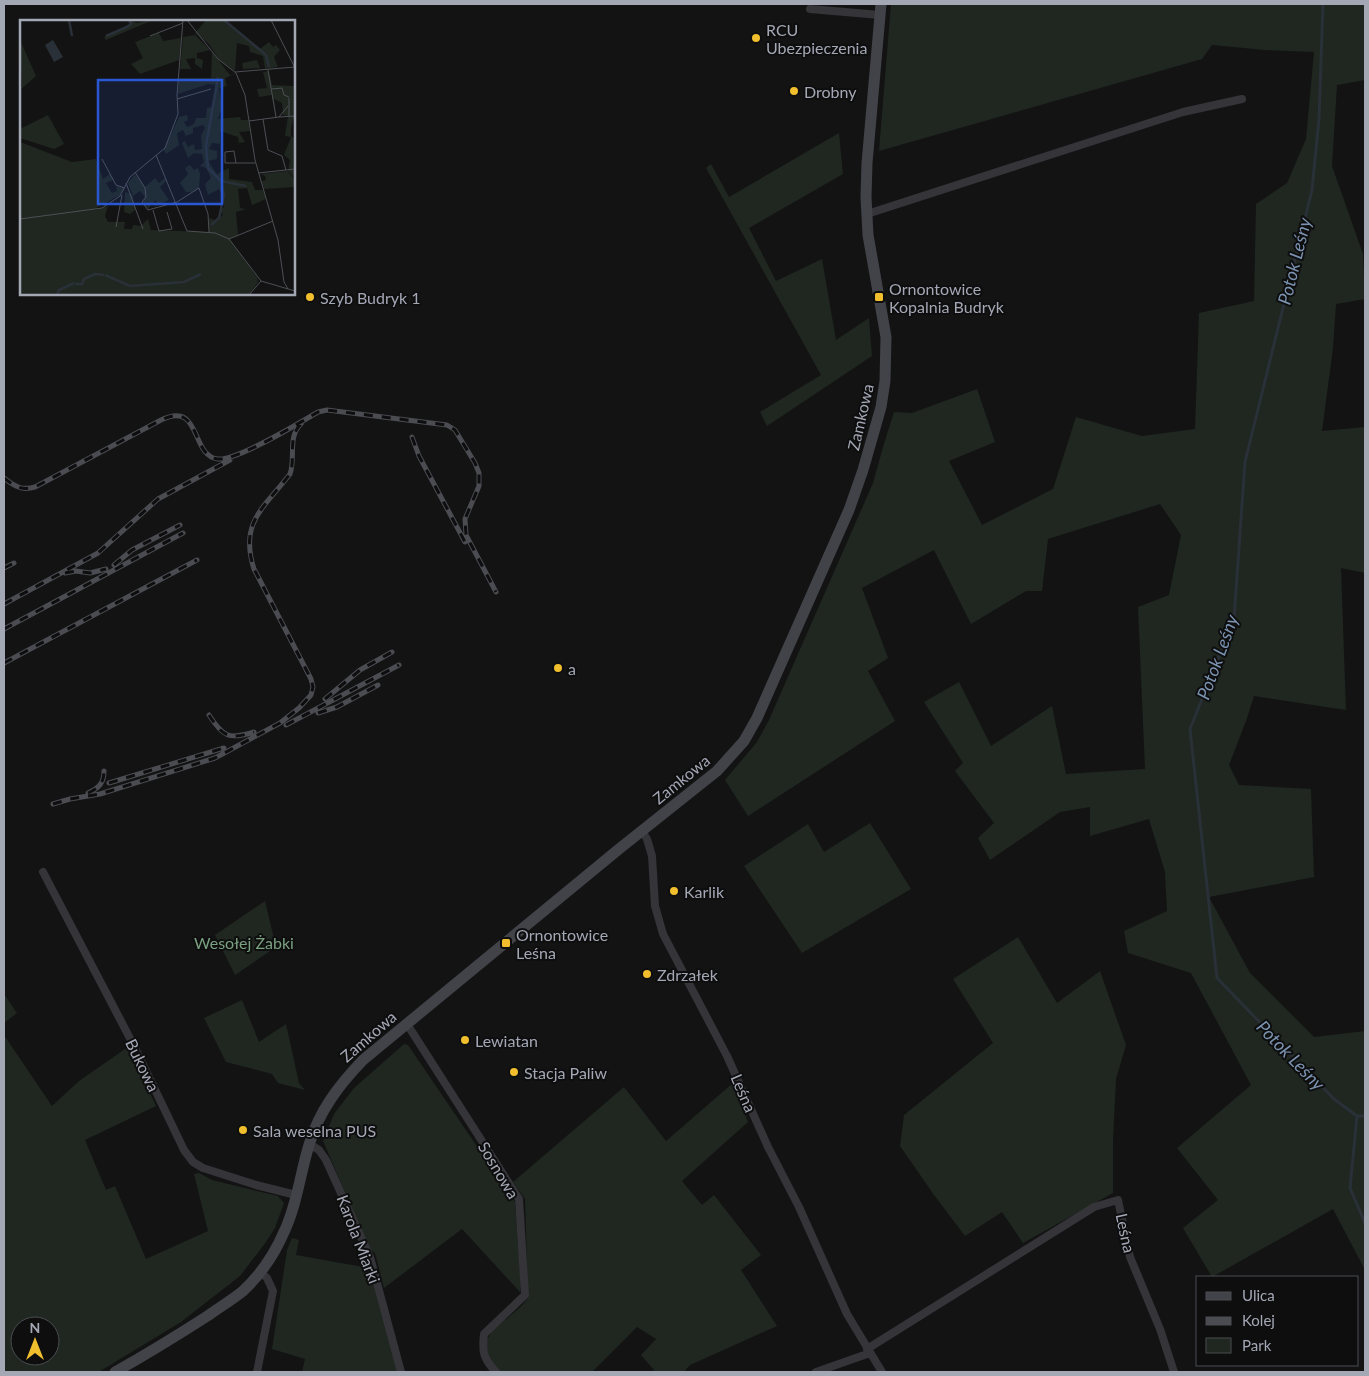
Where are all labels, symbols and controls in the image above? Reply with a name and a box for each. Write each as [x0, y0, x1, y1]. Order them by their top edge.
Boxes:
inset map [20, 20, 295, 295]
place label: RCU Ubezpieczenia [766, 20, 867, 57]
marker: RCU Ubezpieczenia [750, 32, 762, 44]
place label: Drobny [804, 82, 857, 101]
marker: Drobny [788, 85, 800, 97]
water label: Potok Leśny [1273, 215, 1315, 307]
place label: Ornontowice Kopalnia Budryk [889, 279, 1005, 316]
place label: Szyb Budryk 1 [320, 288, 421, 307]
marker: Szyb Budryk 1 [304, 291, 316, 303]
marker: Ornontowice Kopalnia Budryk [873, 291, 885, 303]
street label: Zamkowa [843, 382, 877, 452]
water label: Potok Leśny [1191, 611, 1243, 702]
place label: a [568, 659, 576, 678]
marker: a [552, 662, 564, 674]
street label: Zamkowa [649, 750, 713, 808]
place label: Karlik [684, 882, 725, 901]
marker: Karlik [668, 885, 680, 897]
place label: Ornontowice Leśna [516, 925, 608, 962]
park label: Wesołej Żabki [194, 933, 294, 952]
marker: Ornontowice Leśna [500, 937, 512, 949]
place label: Zdrzałek [657, 965, 719, 984]
marker: Zdrzałek [641, 968, 653, 980]
street label: Zamkowa [336, 1007, 400, 1065]
water label: Potok Leśny [1252, 1015, 1330, 1095]
place label: Lewiatan [475, 1031, 538, 1050]
marker: Lewiatan [459, 1034, 471, 1046]
street label: Bukowa [122, 1036, 164, 1094]
place label: Stacja Paliw [524, 1063, 607, 1082]
marker: Stacja Paliw [508, 1066, 520, 1078]
street label: Leśna [727, 1071, 761, 1115]
place label: Sala weselna PUS [253, 1121, 376, 1140]
marker: Sala weselna PUS [237, 1124, 249, 1136]
street label: Sosnowa [475, 1138, 523, 1202]
street label: Karola Miarki [333, 1192, 385, 1286]
street label: Leśna [1113, 1212, 1139, 1254]
legend [1196, 1276, 1359, 1366]
text: Ulica [1242, 1286, 1275, 1304]
text: Kolej [1242, 1311, 1275, 1329]
north arrow [10, 1316, 60, 1366]
text: N [30, 1319, 40, 1336]
text: Park [1242, 1336, 1272, 1354]

